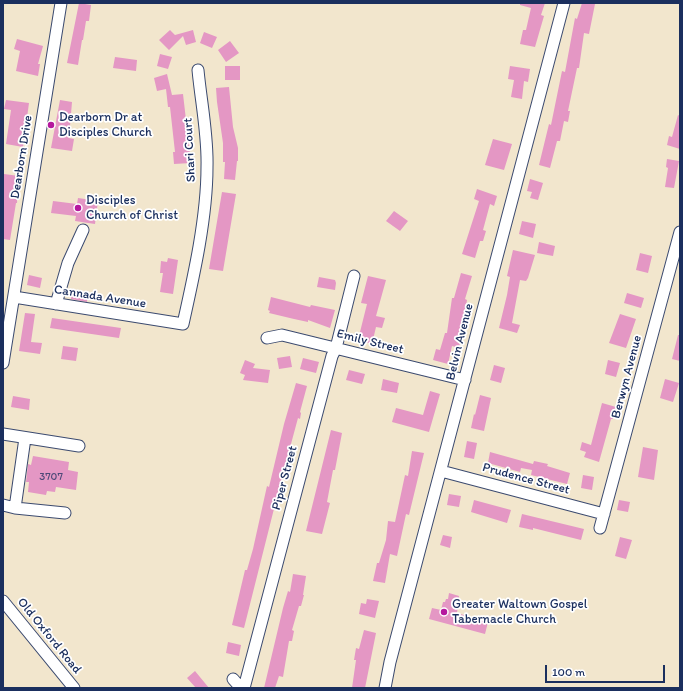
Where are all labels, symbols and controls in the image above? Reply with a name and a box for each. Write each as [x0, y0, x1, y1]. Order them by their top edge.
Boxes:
place label: Dearborn Dr at Disciples Church [59, 110, 152, 141]
street label: Dearborn Drive [8, 114, 36, 200]
street label: Shari Court [181, 117, 199, 183]
marker: Dearborn Dr at Disciples Church [46, 120, 56, 130]
place label: Disciples Church of Christ [86, 193, 178, 224]
marker: Disciples Church of Christ [73, 203, 83, 213]
street label: Cannada Avenue [53, 282, 147, 312]
street label: Belvin Avenue [443, 302, 477, 382]
street label: Emily Street [335, 326, 405, 358]
street label: Berwyn Avenue [608, 334, 646, 420]
street label: Piper Street [269, 444, 301, 512]
street label: Prudence Street [481, 460, 571, 498]
house number: 3707 [39, 470, 63, 484]
street label: Old Oxford Road [14, 595, 84, 677]
place label: Greater Waltown Gospel Tabernacle Church [452, 597, 587, 628]
marker: Greater Waltown Gospel Tabernacle Church [439, 607, 449, 617]
scale bar [547, 657, 667, 683]
text: 100 m [552, 665, 585, 679]

